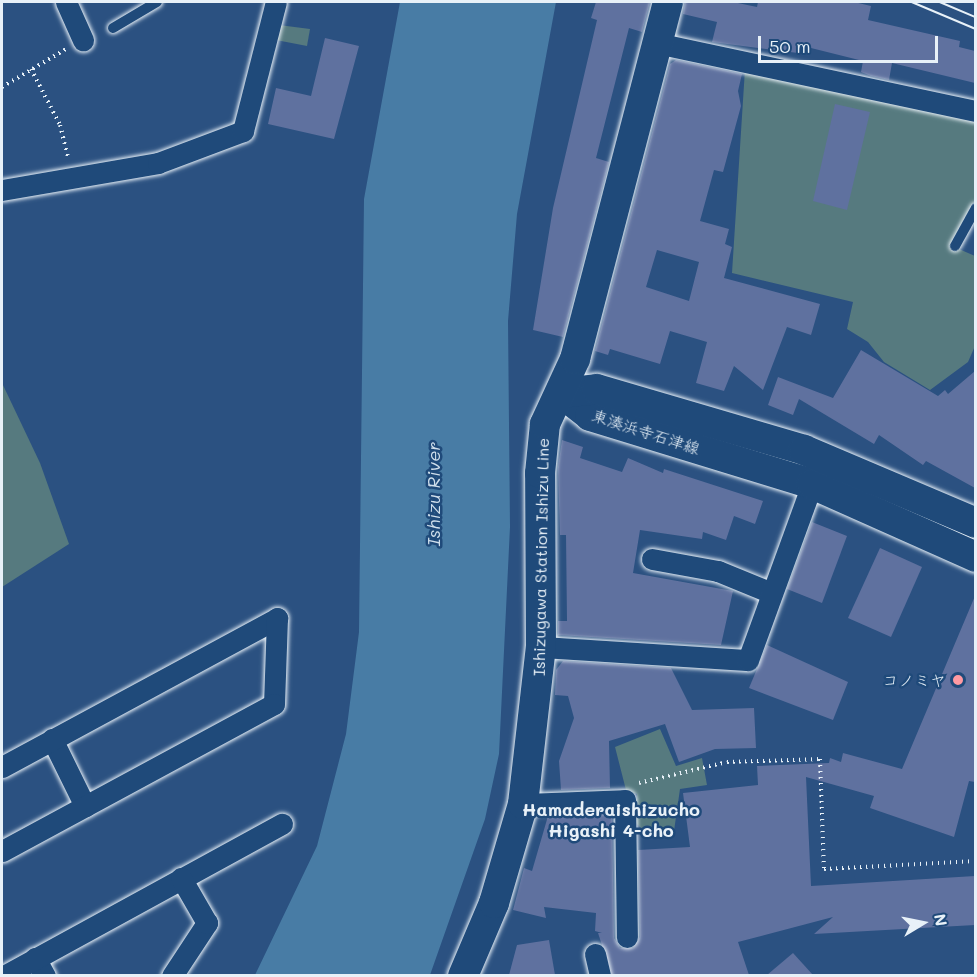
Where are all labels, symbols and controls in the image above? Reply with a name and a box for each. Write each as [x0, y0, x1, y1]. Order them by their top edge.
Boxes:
scale bar [761, 24, 941, 62]
text: 50 m [769, 34, 811, 58]
street label: 東湊浜寺石津線 [590, 406, 702, 458]
street label: Ishizugawa Station Ishizu Line [529, 438, 553, 676]
water label: Ishizu River [422, 442, 444, 546]
place label: コノミヤ [882, 670, 946, 690]
marker: コノミヤ [951, 673, 965, 687]
district label: Hamaderaishizucho Higashi 4-cho [522, 799, 700, 842]
north arrow [893, 893, 953, 953]
text: N [930, 912, 953, 928]

